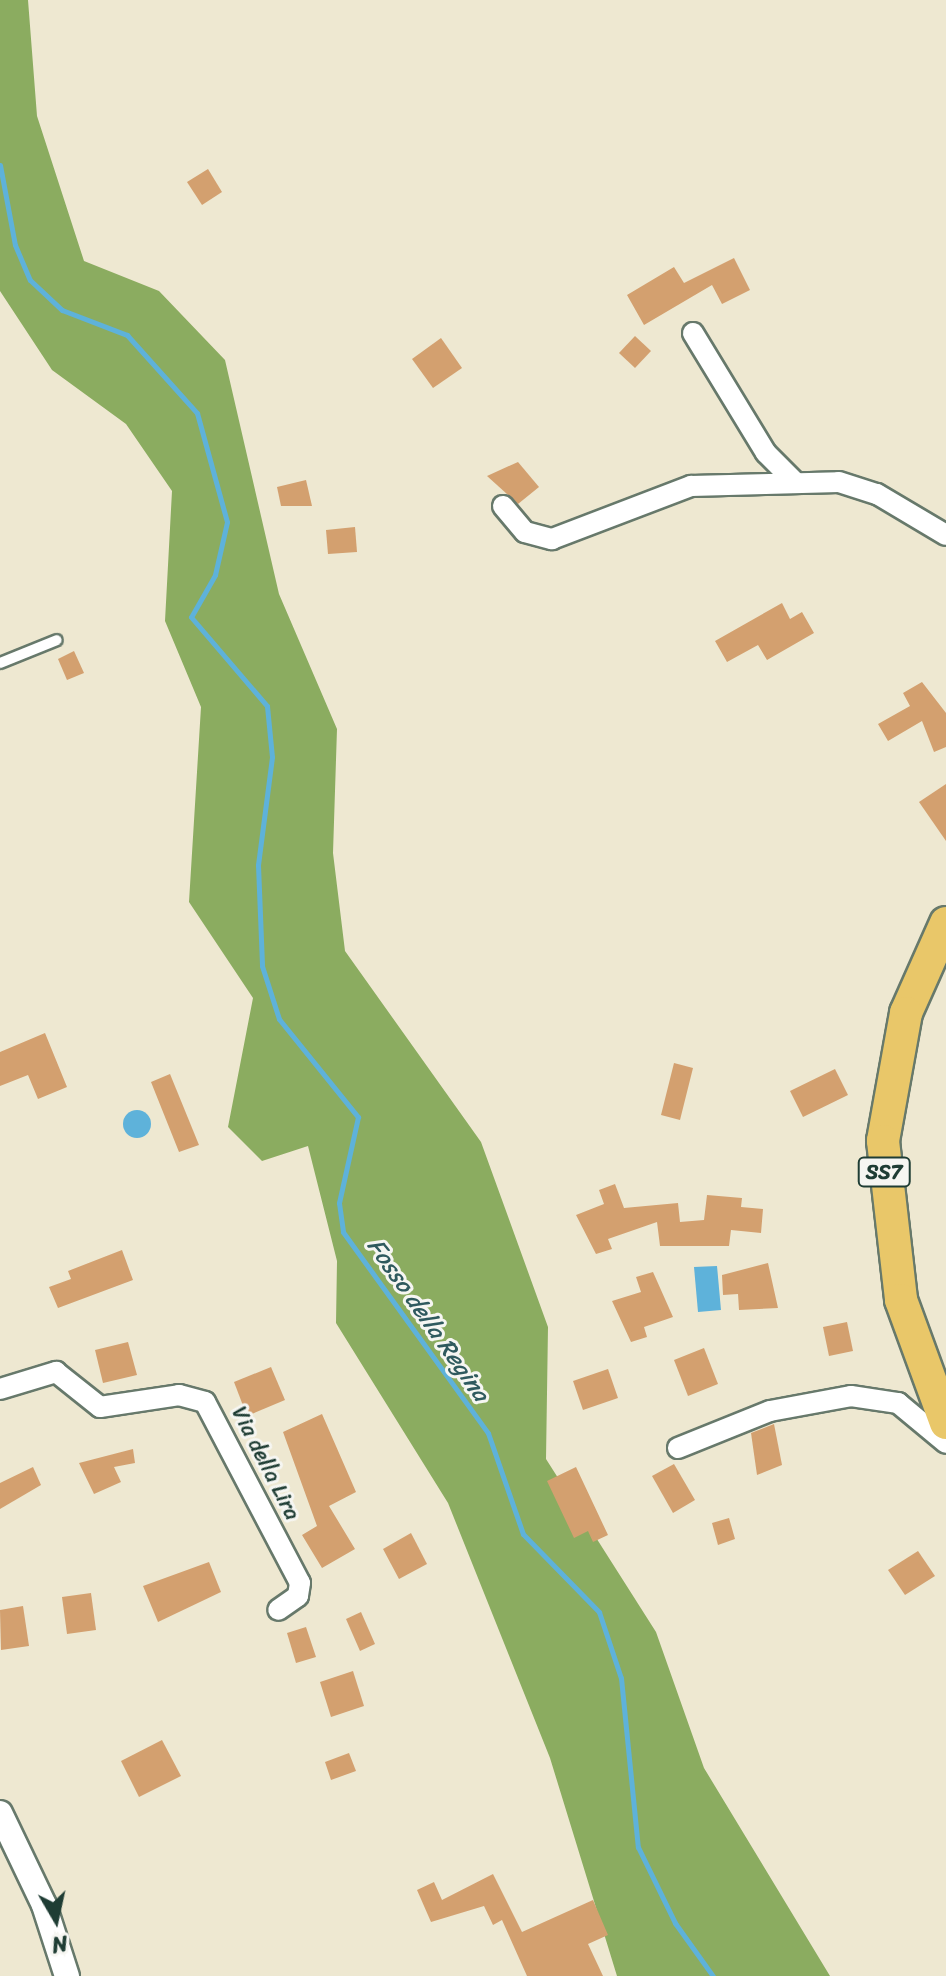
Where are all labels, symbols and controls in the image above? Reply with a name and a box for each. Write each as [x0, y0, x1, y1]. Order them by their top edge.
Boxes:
road number: SS7 [856, 1156, 912, 1188]
water label: Fosso della Regina [361, 1233, 495, 1407]
street label: Via della Lira [226, 1402, 306, 1524]
north arrow [16, 1880, 96, 1960]
text: N [49, 1924, 70, 1965]

